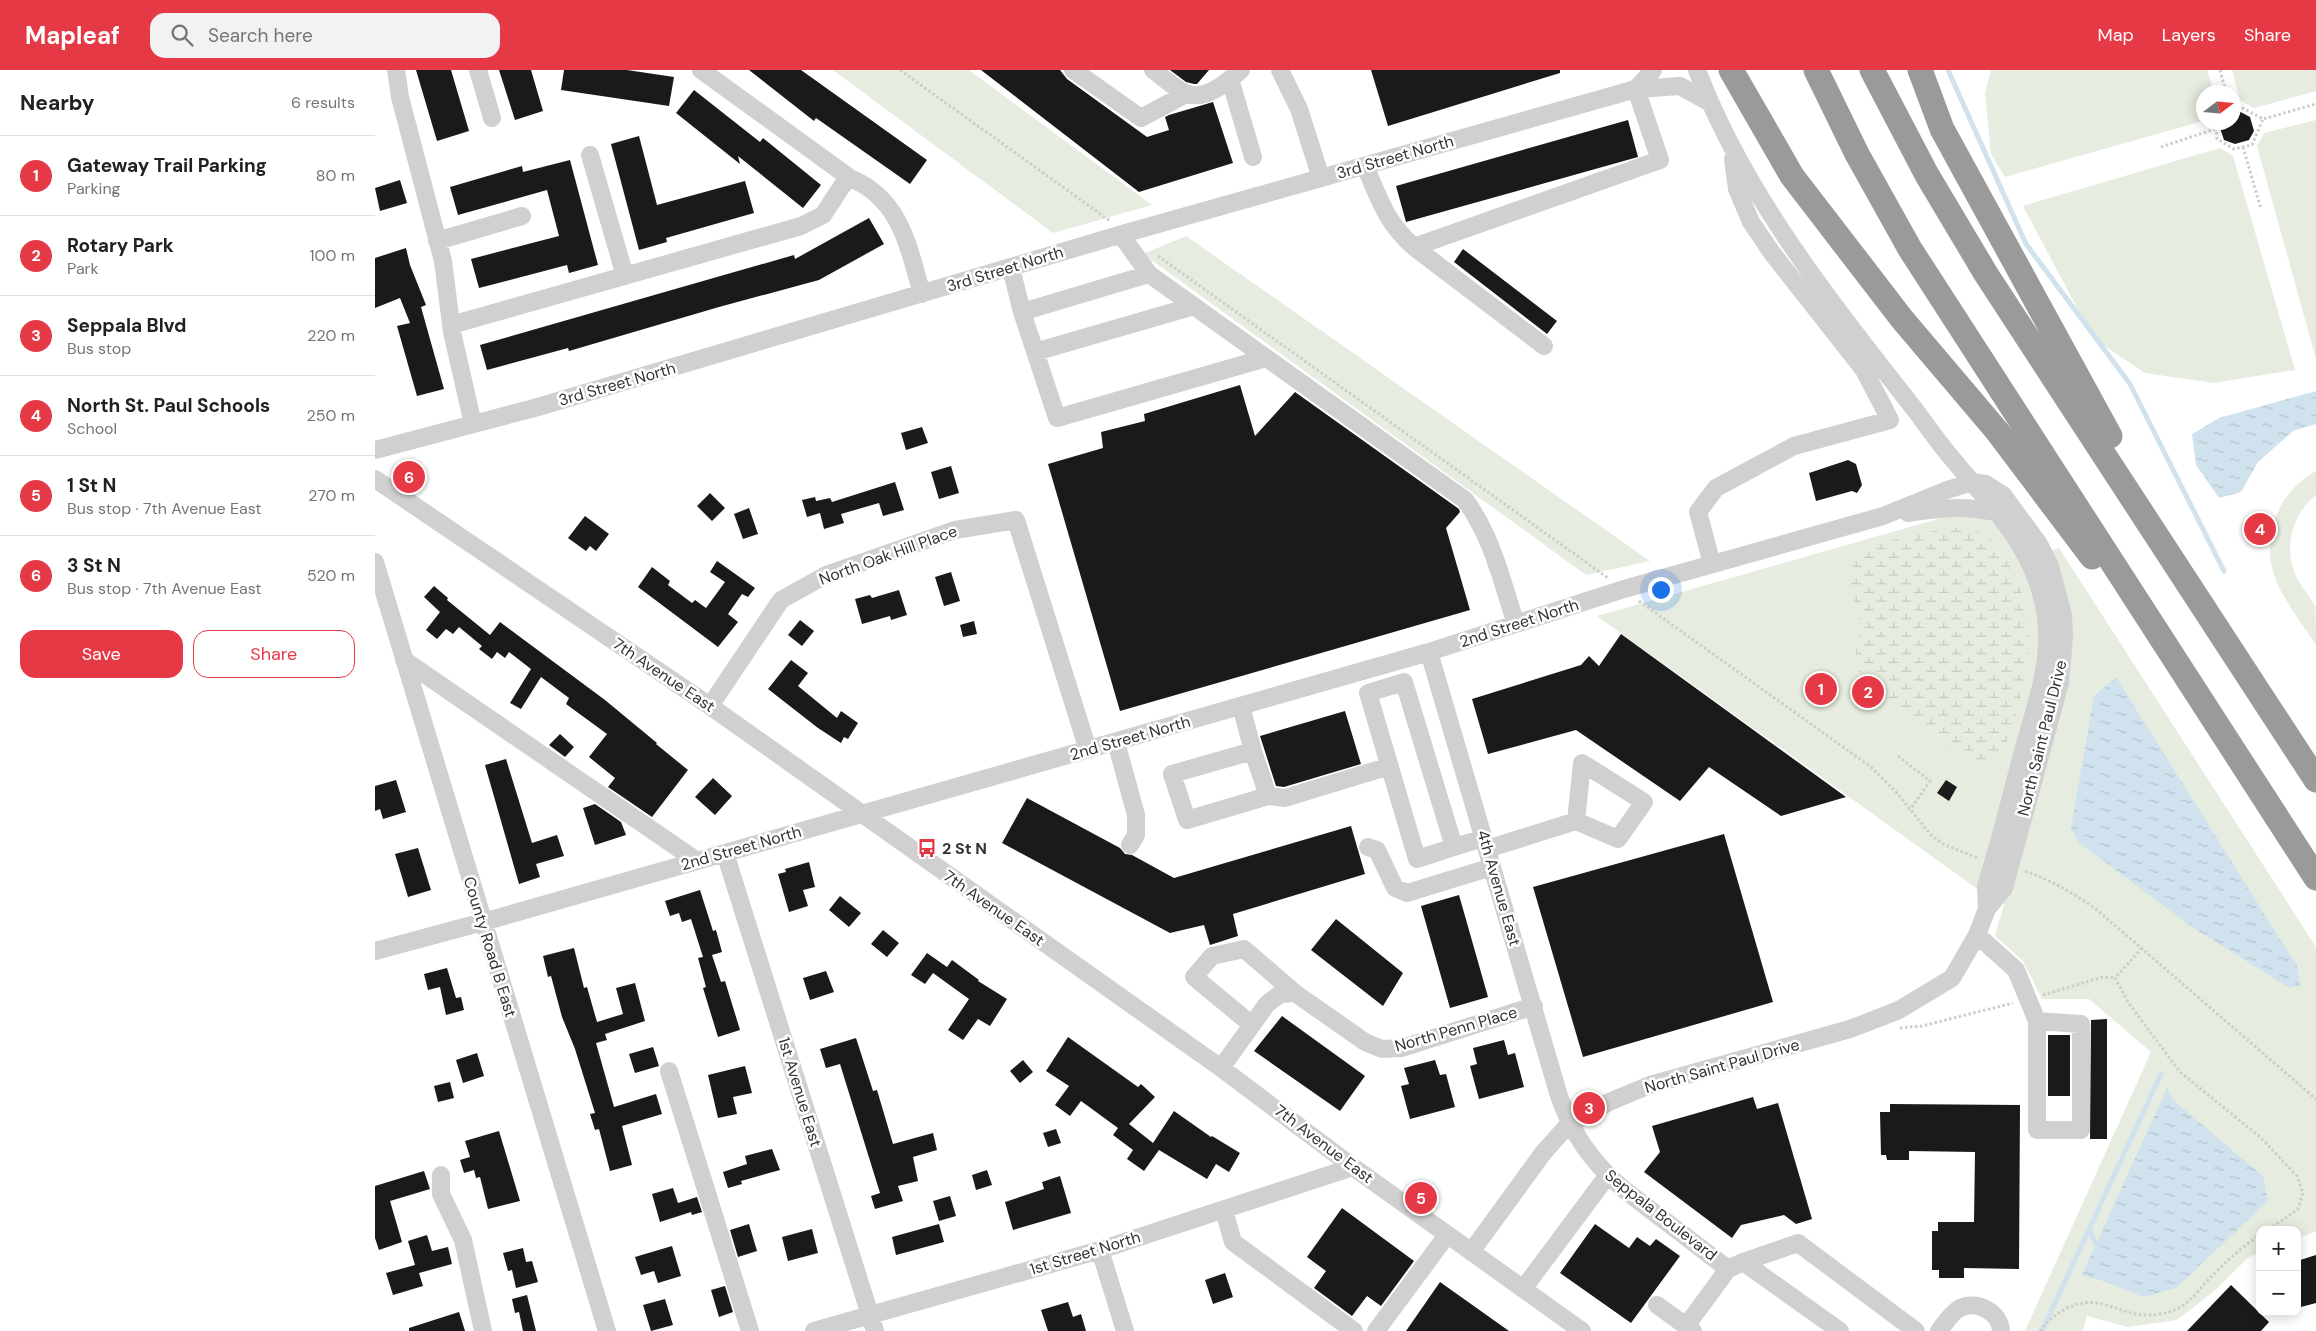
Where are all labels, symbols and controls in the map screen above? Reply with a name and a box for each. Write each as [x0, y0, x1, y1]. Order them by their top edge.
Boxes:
search box [150, 13, 500, 58]
text: Mapleaf [25, 20, 120, 51]
icon: search [168, 21, 196, 49]
text: Search here [208, 23, 313, 48]
text: Map [2098, 23, 2134, 47]
text: Layers [2162, 23, 2216, 47]
text: Share [2244, 23, 2291, 47]
north arrow [2196, 85, 2241, 130]
text: Nearby [20, 89, 94, 117]
text: 6 results [291, 92, 355, 113]
street label: 3rd Street North [1334, 130, 1456, 184]
text: Gateway Trail Parking [67, 153, 267, 178]
text: 1 [33, 165, 39, 186]
text: 80 m [316, 165, 355, 186]
text: Parking [67, 178, 121, 199]
text: Rotary Park [67, 233, 174, 258]
street label: 3rd Street North [944, 241, 1066, 297]
text: 2 [31, 245, 41, 266]
text: 100 m [310, 245, 355, 266]
text: Park [67, 258, 99, 279]
text: Seppala Blvd [67, 313, 187, 338]
text: 3 [31, 325, 41, 346]
text: 220 m [307, 325, 355, 346]
text: Bus stop [67, 338, 131, 359]
street label: 3rd Street North [556, 357, 678, 411]
text: North St. Paul Schools [67, 393, 270, 418]
text: 4 [31, 405, 41, 426]
text: 250 m [307, 405, 355, 426]
text: School [67, 418, 117, 439]
pin: 6 [393, 458, 425, 496]
text: 1 St N [67, 473, 116, 498]
text: 5 [31, 485, 41, 506]
text: 270 m [308, 485, 355, 506]
text: Bus stop · 7th Avenue East [67, 498, 262, 519]
pin: 4 [2244, 510, 2276, 548]
street label: North Oak Hill Place [816, 520, 960, 590]
text: 3 St N [67, 553, 121, 578]
text: 6 [31, 565, 41, 586]
text: 520 m [307, 565, 355, 586]
your location [1648, 577, 1674, 603]
text: Bus stop · 7th Avenue East [67, 578, 262, 599]
street label: 2nd Street North [1457, 594, 1581, 652]
button: Save [20, 630, 183, 678]
button: Share [193, 630, 355, 678]
street label: 7th Avenue East [609, 633, 719, 717]
street label: North Saint Paul Drive [2012, 658, 2072, 818]
pin: 1 [1805, 670, 1837, 708]
pin: 2 [1852, 673, 1884, 711]
street label: 2nd Street North [1067, 711, 1193, 765]
street label: 2nd Street North [678, 821, 804, 875]
street label: 4th Avenue East [1472, 828, 1526, 948]
bus stop icon: 2 St N [916, 837, 938, 859]
place label: 2 St N [942, 838, 987, 859]
street label: 7th Avenue East [939, 865, 1049, 951]
street label: County Road B East [459, 874, 521, 1020]
street label: North Penn Place [1392, 1001, 1520, 1057]
street label: North Saint Paul Drive [1642, 1034, 1802, 1098]
street label: 1st Avenue East [773, 1035, 827, 1149]
pin: 3 [1573, 1089, 1605, 1127]
street label: 7th Avenue East [1270, 1100, 1378, 1188]
street label: Seppala Boulevard [1601, 1165, 1721, 1265]
pin: 5 [1405, 1179, 1437, 1217]
street label: 1st Street North [1027, 1226, 1143, 1280]
map controls [2256, 1226, 2301, 1316]
button: + [2256, 1226, 2301, 1271]
button: − [2256, 1271, 2301, 1316]

